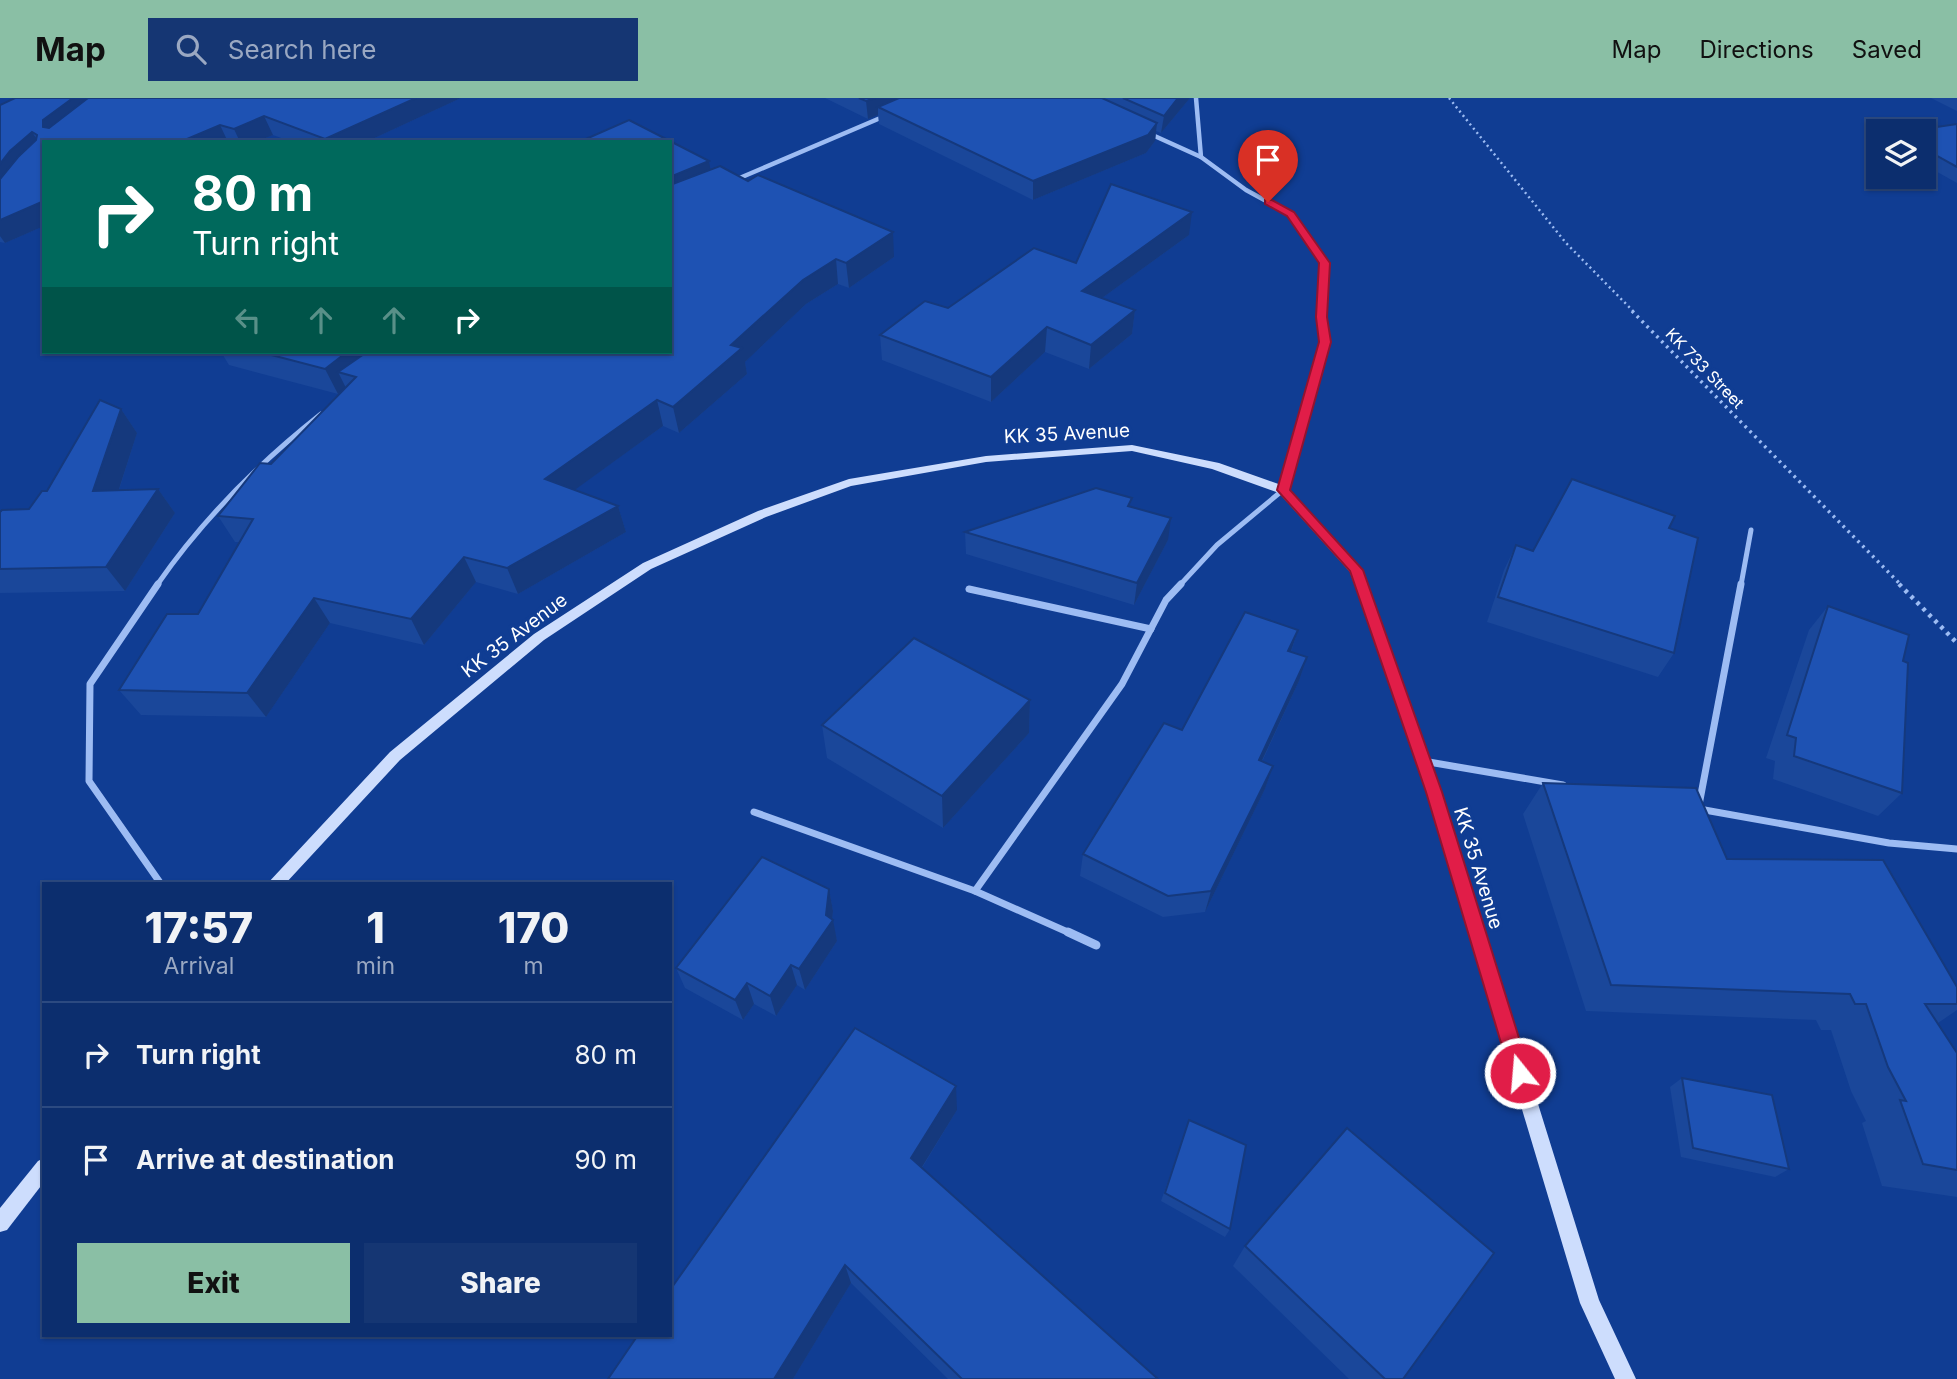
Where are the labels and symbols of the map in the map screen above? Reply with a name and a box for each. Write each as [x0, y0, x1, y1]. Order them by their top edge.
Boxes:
pin [1238, 130, 1298, 202]
street label: KK 733 Street [1662, 324, 1748, 412]
street label: KK 35 Avenue [1003, 419, 1131, 448]
street label: KK 35 Avenue [457, 588, 572, 683]
street label: KK 35 Avenue [1449, 804, 1508, 932]
position arrow [1483, 1036, 1557, 1110]

